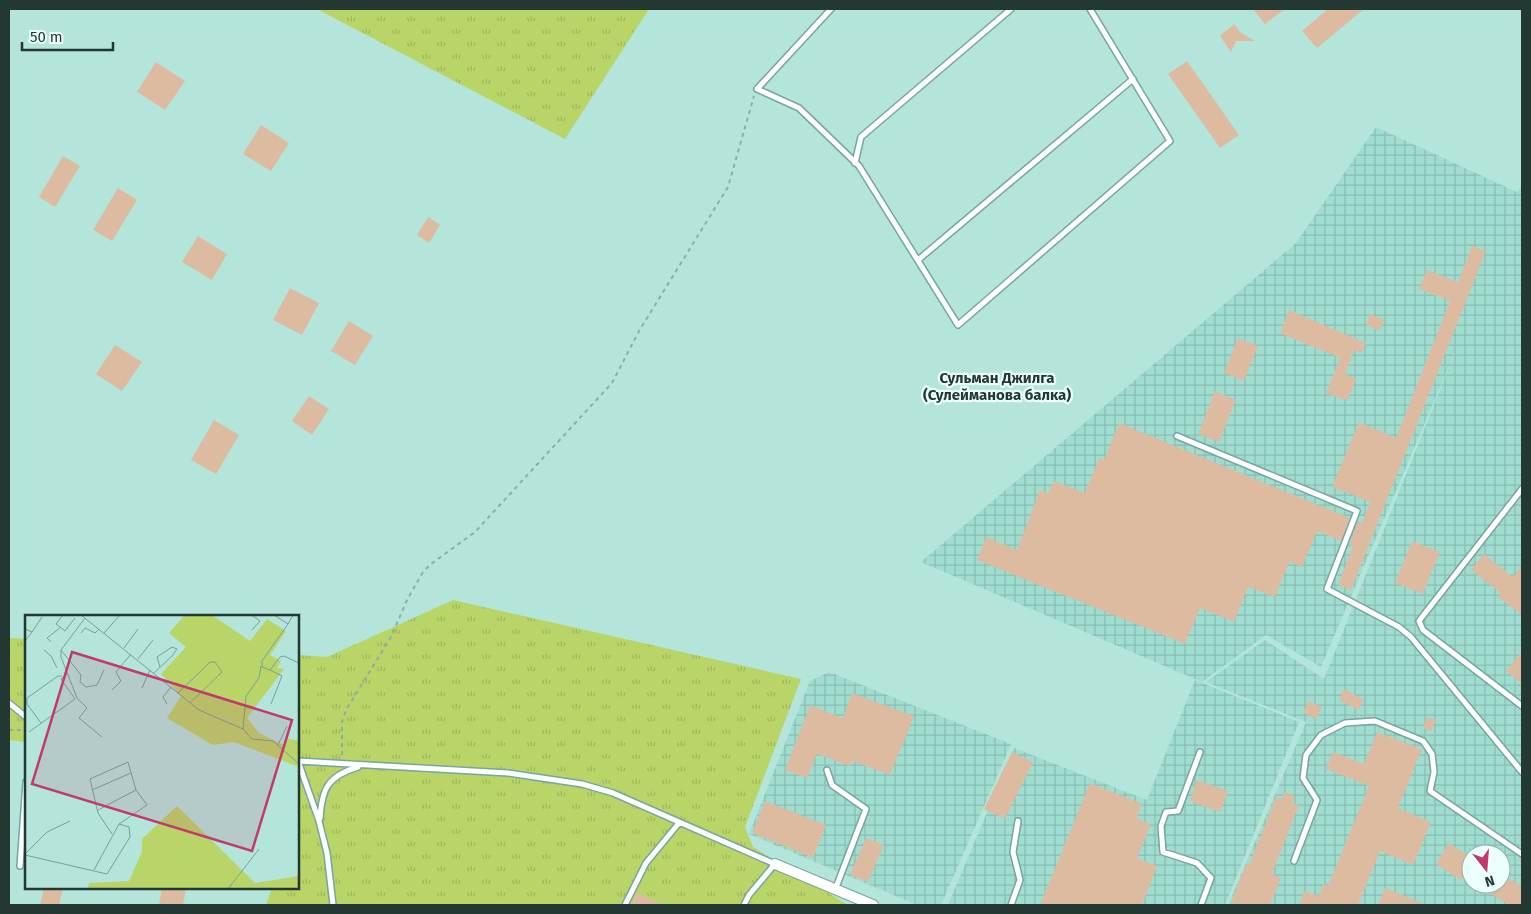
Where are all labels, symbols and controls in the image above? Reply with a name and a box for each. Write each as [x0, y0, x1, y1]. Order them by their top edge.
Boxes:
scale bar [22, 20, 114, 52]
text: 50 m [30, 28, 63, 46]
district label: Сульман Джилга (Сулейманова балка) [923, 369, 1071, 404]
inset map [25, 615, 299, 889]
north arrow [1461, 844, 1511, 894]
text: N [1483, 871, 1497, 890]

